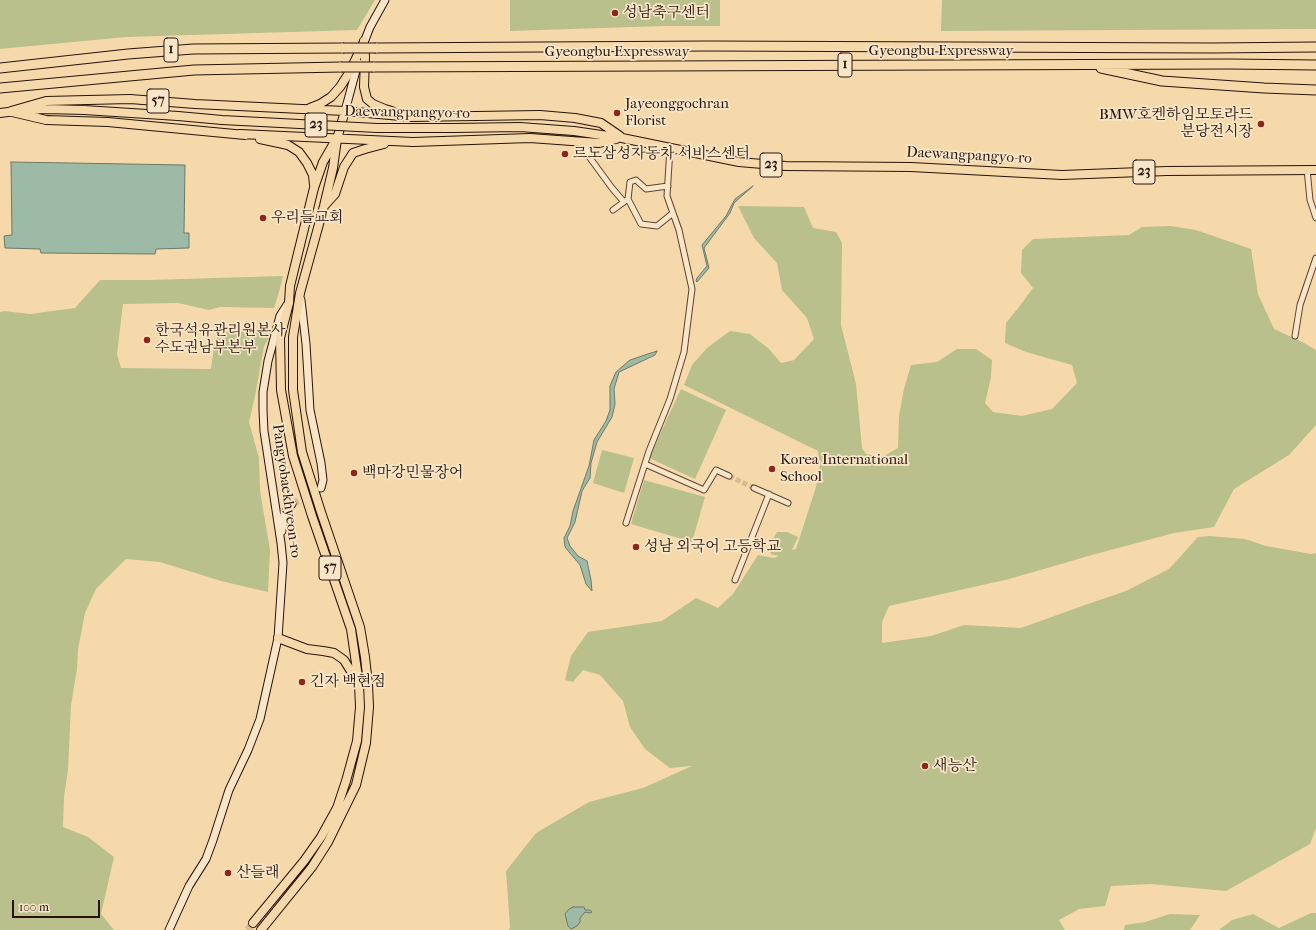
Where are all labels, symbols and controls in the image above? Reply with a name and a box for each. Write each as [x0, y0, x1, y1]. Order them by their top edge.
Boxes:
place label: 성남축구센터 [623, 4, 710, 22]
marker: 성남축구센터 [610, 8, 620, 18]
road number: 1 [164, 38, 178, 62]
street label: Gyeongbu Expressway [869, 42, 1013, 60]
street label: Gyeongbu Expressway [545, 43, 689, 61]
road number: 1 [838, 53, 852, 77]
road number: 57 [147, 89, 169, 113]
place label: Jayeonggochran Florist [625, 95, 729, 130]
street label: Daewangpangyo-ro [344, 103, 470, 123]
place label: BMW호켄하임모토라드 분당전시장 [1099, 106, 1253, 141]
marker: Jayeonggochran Florist [612, 108, 622, 118]
road number: 23 [305, 113, 327, 137]
marker: BMW호켄하임모토라드 분당전시장 [1256, 119, 1266, 129]
street label: Daewangpangyo-ro [906, 144, 1032, 168]
place label: 르노삼성자동차 서비스센터 [573, 145, 750, 163]
marker: 르노삼성자동차 서비스센터 [560, 149, 570, 159]
road number: 23 [760, 153, 782, 177]
road number: 23 [1133, 160, 1155, 184]
place label: 우리들교회 [271, 209, 343, 227]
marker: 우리들교회 [258, 213, 268, 223]
place label: 한국석유관리원본사 수도권남부본부 [155, 322, 285, 357]
marker: 한국석유관리원본사 수도권남부본부 [142, 335, 152, 345]
street label: Pangyobaekhyeon-ro [268, 423, 304, 559]
place label: Korea International School [780, 451, 908, 486]
place label: 백마강민물장어 [362, 464, 463, 482]
marker: Korea International School [767, 464, 777, 474]
marker: 백마강민물장어 [349, 468, 359, 478]
place label: 성남 외국어 고등학교 [644, 538, 781, 556]
marker: 성남 외국어 고등학교 [631, 542, 641, 552]
road number: 57 [319, 556, 341, 580]
place label: 긴자 백현점 [310, 673, 386, 691]
marker: 긴자 백현점 [297, 677, 307, 687]
place label: 새능산 [933, 757, 976, 775]
marker: 새능산 [920, 761, 930, 771]
place label: 산들래 [236, 864, 279, 882]
marker: 산들래 [223, 868, 233, 878]
scale bar [14, 892, 102, 918]
text: 100 m [19, 900, 49, 914]

